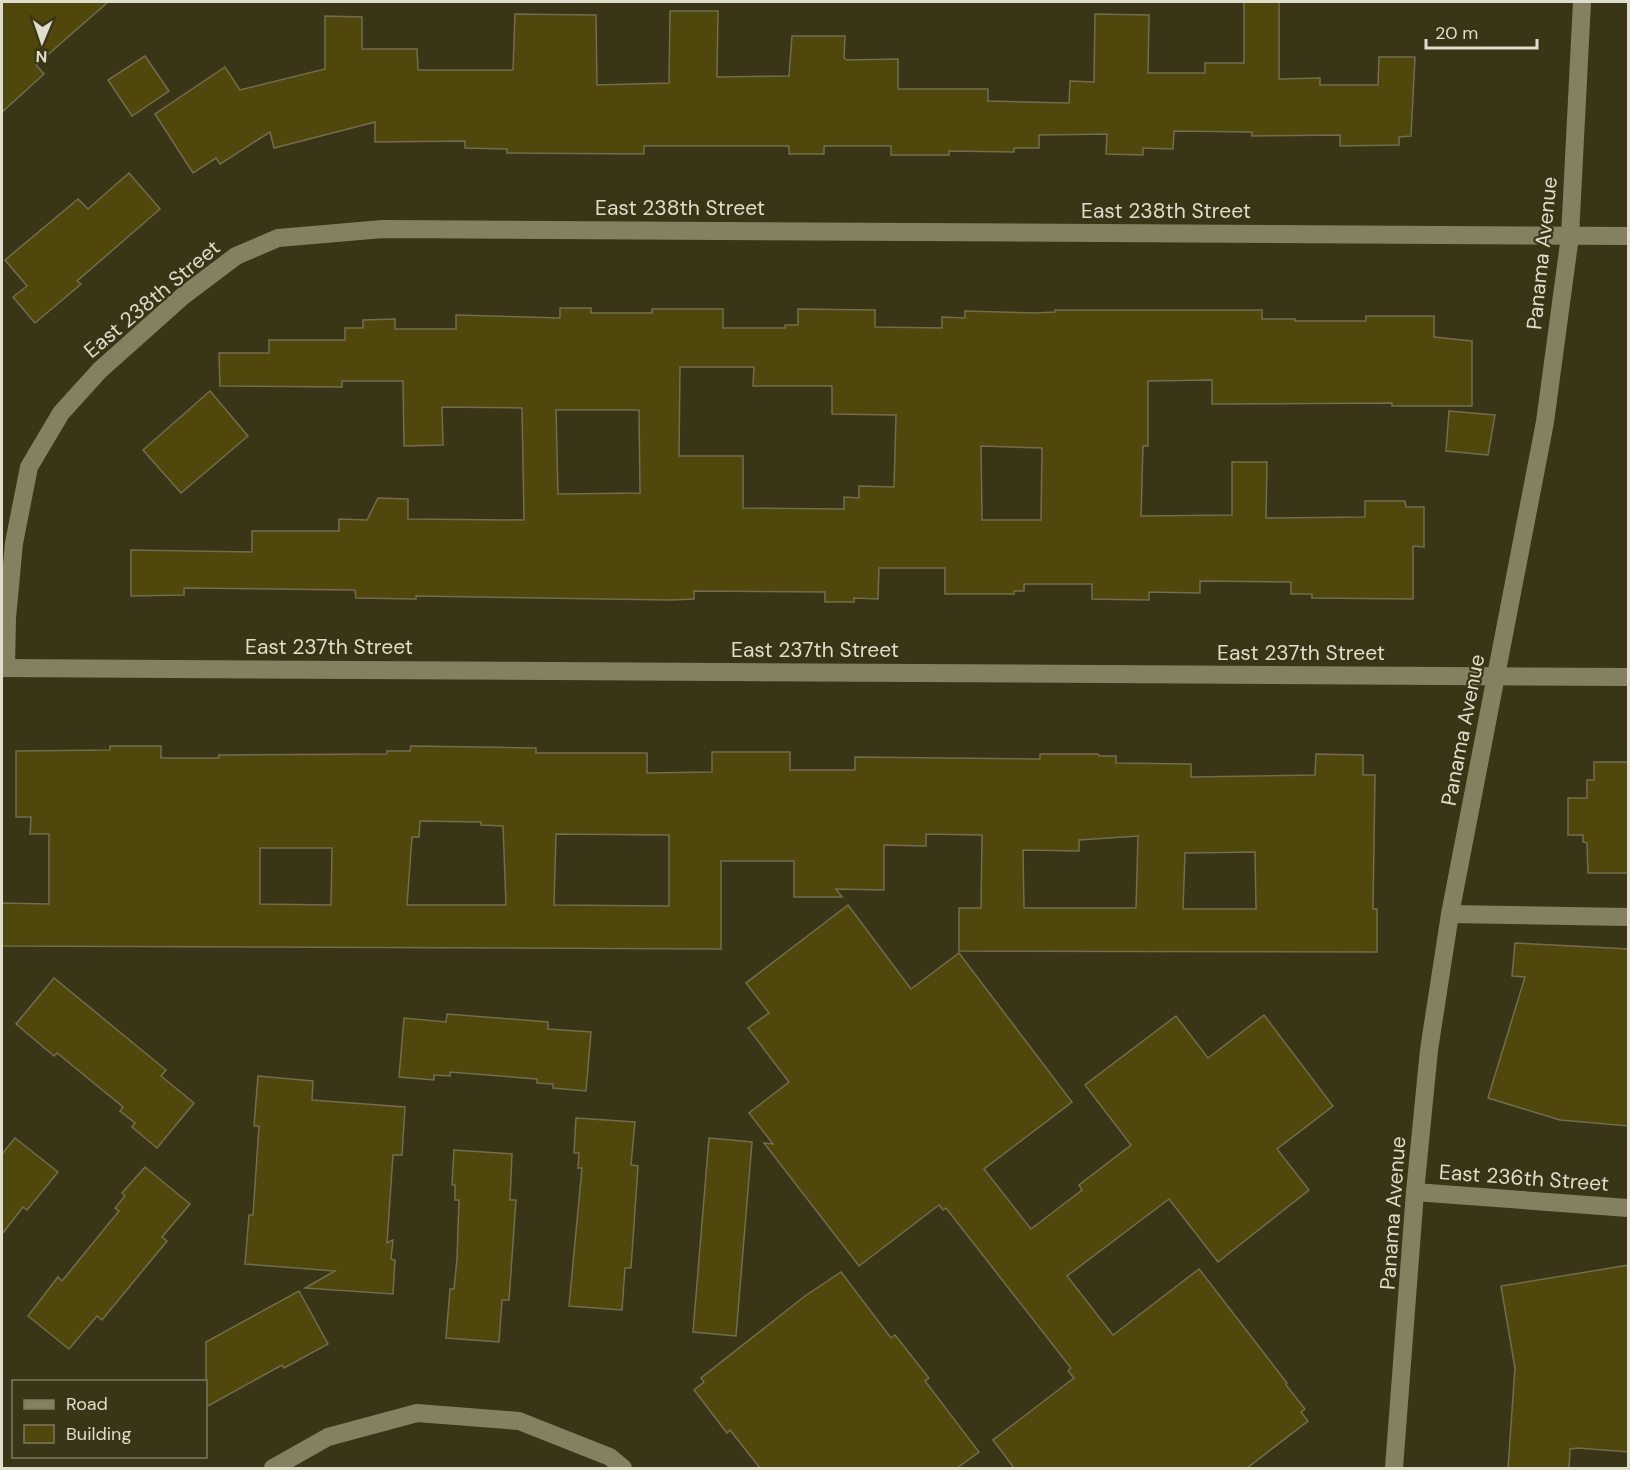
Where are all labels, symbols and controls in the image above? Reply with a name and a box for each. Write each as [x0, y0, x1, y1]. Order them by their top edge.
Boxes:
north arrow [12, 12, 72, 72]
scale bar [1426, 12, 1537, 50]
text: 20 m [1435, 21, 1478, 45]
text: N [35, 46, 48, 67]
street label: Panama Avenue [1520, 175, 1564, 331]
street label: East 238th Street [595, 194, 765, 222]
street label: East 238th Street [1081, 197, 1251, 225]
street label: East 238th Street [78, 234, 226, 364]
street label: East 237th Street [245, 633, 413, 661]
street label: East 237th Street [731, 636, 899, 664]
street label: East 237th Street [1217, 639, 1385, 667]
street label: Panama Avenue [1435, 652, 1491, 808]
street label: Panama Avenue [1374, 1135, 1412, 1291]
street label: East 236th Street [1438, 1158, 1610, 1198]
legend [12, 1380, 207, 1458]
text: Road [66, 1392, 108, 1416]
text: Building [66, 1422, 131, 1446]

